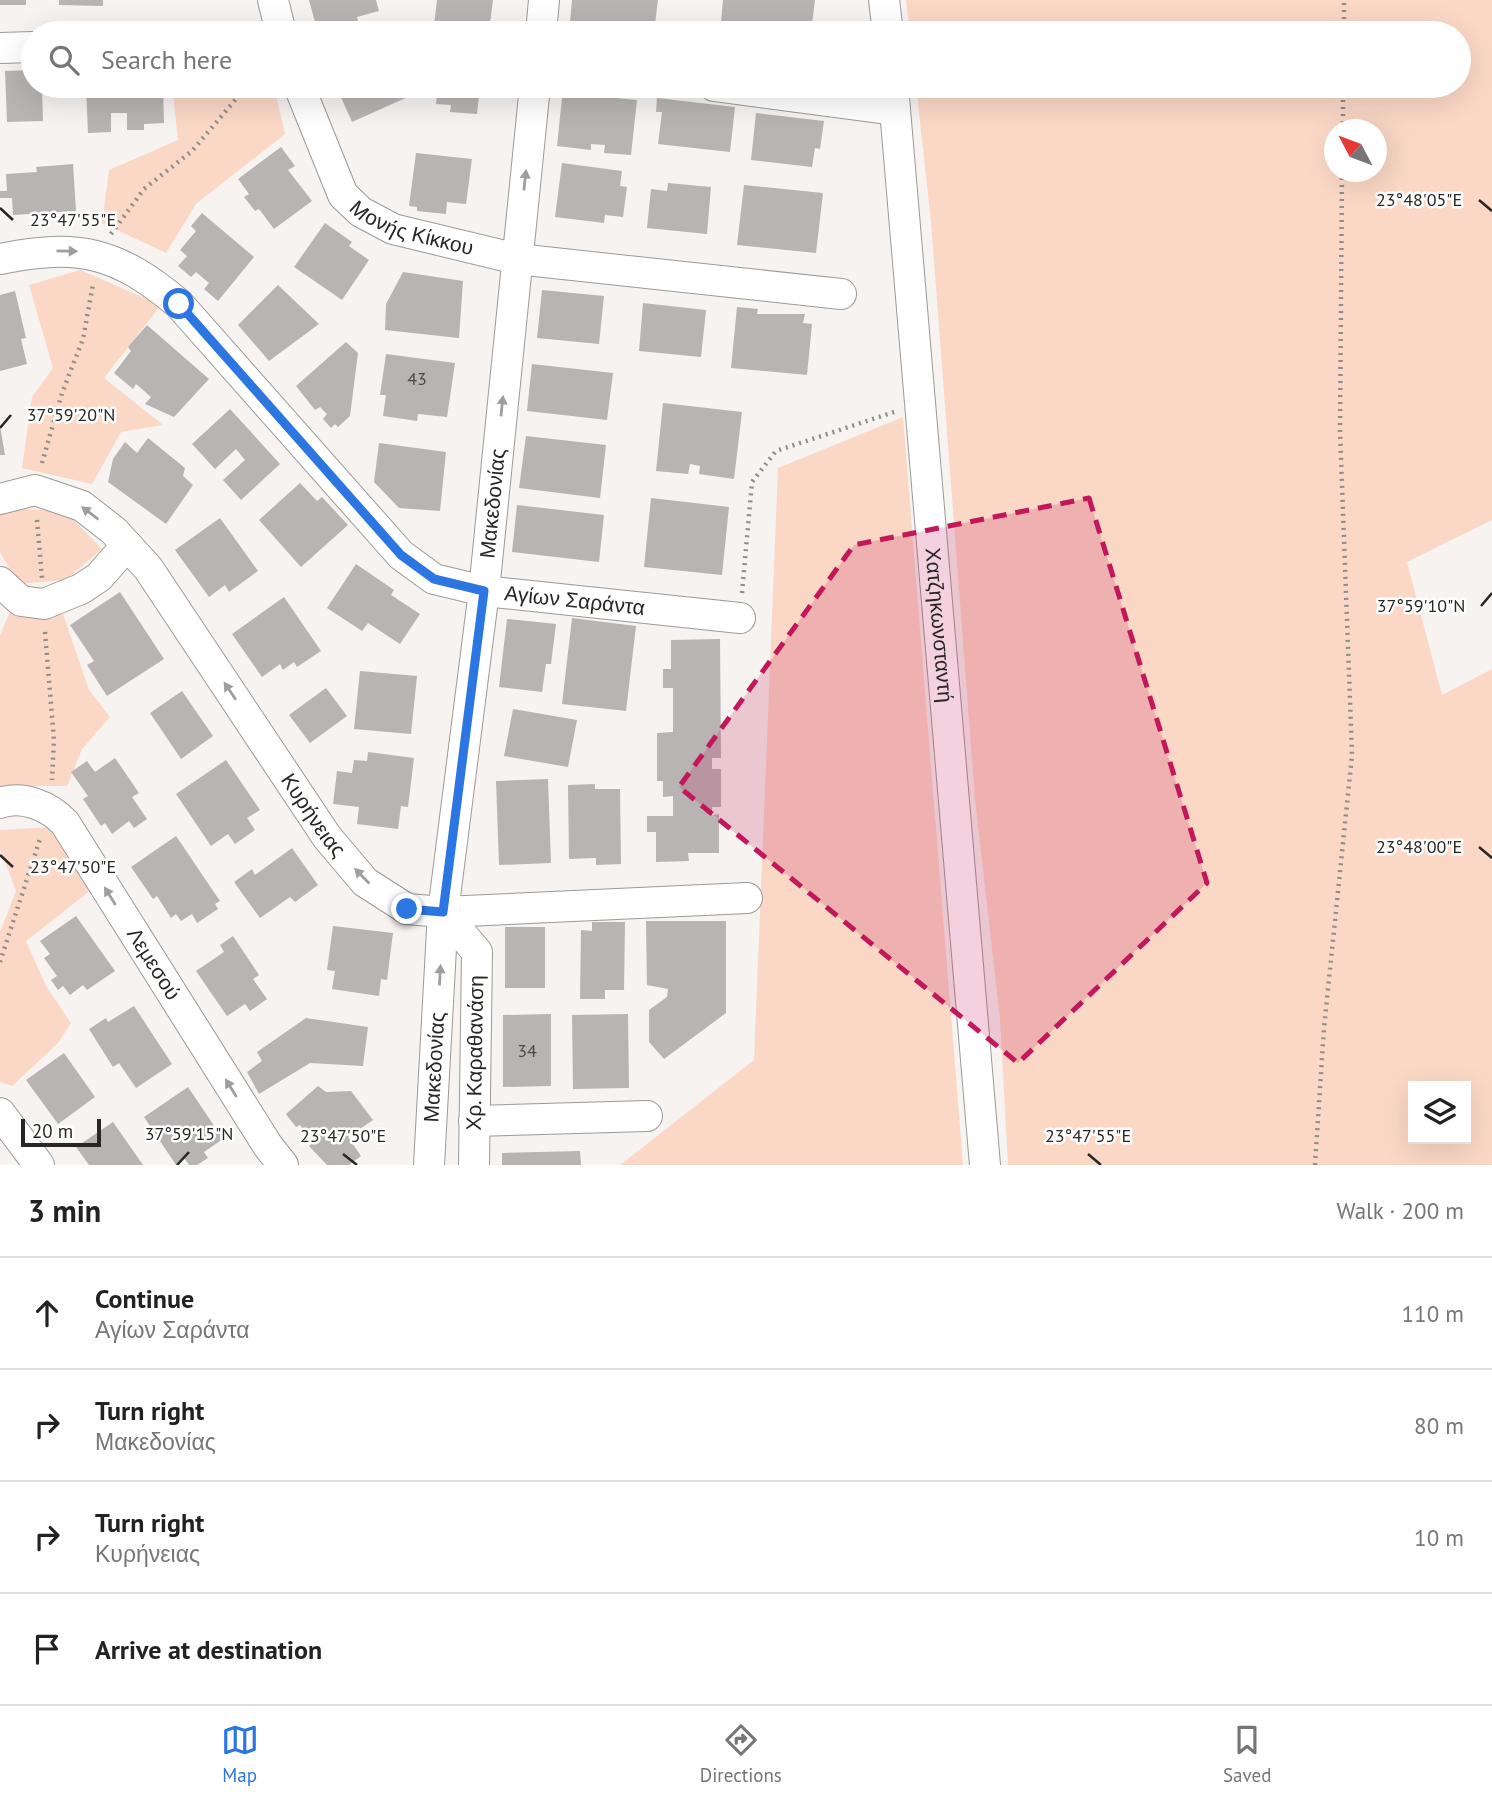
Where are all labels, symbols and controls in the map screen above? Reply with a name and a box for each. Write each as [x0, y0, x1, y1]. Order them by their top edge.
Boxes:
search box [21, 21, 1471, 98]
icon: search [45, 41, 83, 79]
text: Search here [101, 43, 232, 76]
north arrow [1324, 119, 1387, 182]
one-way arrow [520, 168, 531, 190]
text: 23°48'05"E [1376, 188, 1462, 211]
street label: Μονής Κίκκου [344, 194, 476, 261]
text: 23°47'55"E [30, 208, 116, 231]
one-way arrow [57, 246, 79, 257]
route start [163, 288, 194, 319]
house number: 43 [407, 367, 427, 390]
one-way arrow [497, 395, 508, 417]
text: 37°59'20"N [27, 403, 115, 426]
street label: Μακεδονίας [473, 447, 511, 560]
one-way arrow [82, 506, 100, 521]
street label: Χατζηκωνσταντή [919, 546, 960, 704]
street label: Αγίων Σαράντα [503, 579, 646, 621]
text: 37°59'10"N [1377, 594, 1465, 617]
one-way arrow [223, 682, 237, 700]
street label: Κυρήνειας [275, 768, 352, 862]
text: 23°48'00"E [1376, 835, 1462, 858]
text: 23°47'50"E [30, 855, 116, 878]
one-way arrow [354, 868, 370, 885]
one-way arrow [104, 886, 117, 905]
route end [391, 893, 422, 924]
street label: Λεμεσού [121, 922, 187, 1005]
one-way arrow [434, 963, 445, 985]
street label: Χρ. Καραθανάση [460, 975, 489, 1131]
street label: Μακεδονίας [417, 1011, 450, 1123]
house number: 34 [517, 1039, 537, 1062]
one-way arrow [225, 1079, 238, 1098]
map controls [1408, 1081, 1471, 1144]
button: layers [1408, 1081, 1471, 1144]
scale bar [21, 1116, 102, 1148]
text: 20 m [32, 1119, 73, 1143]
text: 37°59'15"N [145, 1122, 233, 1145]
text: 23°47'50"E [300, 1124, 386, 1147]
text: 23°47'55"E [1045, 1124, 1131, 1147]
text: 3 min [28, 1191, 101, 1230]
text: Walk · 200 m [1337, 1196, 1464, 1225]
text: Continue [95, 1282, 194, 1315]
icon: ahead [28, 1294, 66, 1332]
text: 110 m [1402, 1299, 1464, 1328]
text: Αγίων Σαράντα [95, 1315, 250, 1344]
text: Turn right [95, 1394, 204, 1427]
icon: right [28, 1406, 66, 1444]
text: 80 m [1414, 1411, 1464, 1440]
text: Μακεδονίας [95, 1427, 216, 1456]
text: Turn right [95, 1506, 204, 1539]
icon: right [28, 1518, 66, 1556]
text: 10 m [1414, 1523, 1464, 1552]
text: Κυρήνειας [95, 1539, 200, 1568]
icon: arrive [28, 1630, 66, 1668]
text: Arrive at destination [95, 1633, 322, 1666]
tab: Map [221, 1721, 259, 1787]
tab: Directions [700, 1721, 782, 1787]
tab: Saved [1223, 1721, 1271, 1787]

